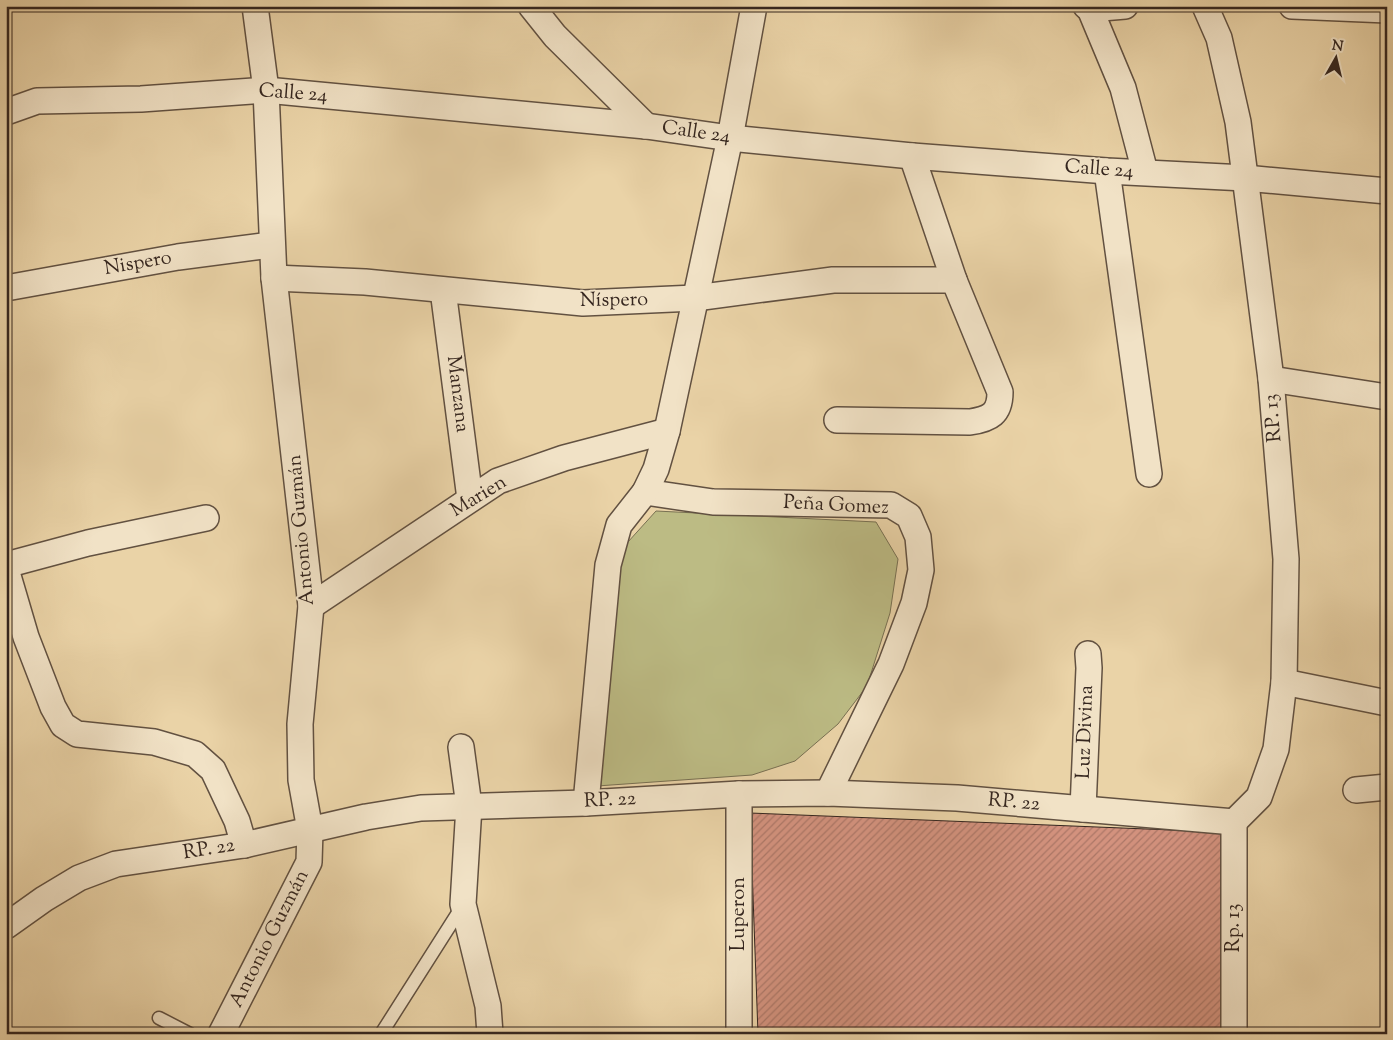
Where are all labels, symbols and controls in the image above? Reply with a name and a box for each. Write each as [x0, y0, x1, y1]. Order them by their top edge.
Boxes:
north arrow [1310, 32, 1360, 82]
text: N [1331, 36, 1344, 58]
street label: Calle 24 [258, 77, 328, 111]
street label: Calle 24 [660, 114, 732, 152]
street label: Calle 24 [1064, 153, 1134, 187]
street label: Nispero [102, 244, 174, 284]
street label: Níspero [580, 286, 648, 316]
street label: Manzana [438, 354, 476, 434]
street label: RP. 13 [1257, 393, 1291, 443]
street label: Antonio Guzmán [281, 453, 323, 607]
street label: Marien [445, 469, 513, 525]
street label: Peña Gomez [783, 489, 889, 523]
street label: Luz Divina [1070, 685, 1102, 779]
street label: RP. 22 [583, 785, 637, 817]
street label: RP. 22 [987, 786, 1041, 820]
street label: RP. 22 [181, 832, 237, 868]
street label: Antonio Guzmán [223, 865, 317, 1013]
street label: Luperon [725, 877, 754, 951]
street label: Rp. 13 [1220, 904, 1249, 952]

